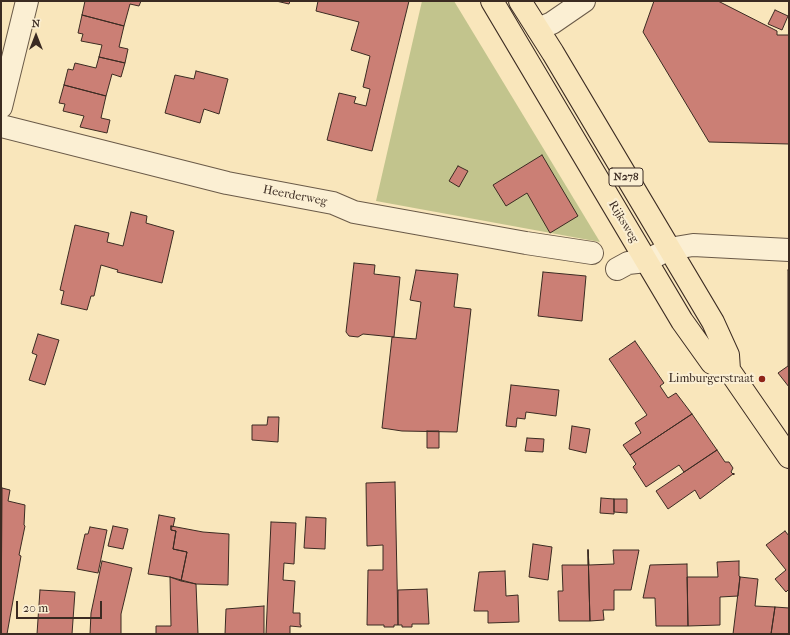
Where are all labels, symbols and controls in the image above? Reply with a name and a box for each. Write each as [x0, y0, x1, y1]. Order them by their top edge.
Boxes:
north arrow [16, 16, 56, 56]
text: N [32, 17, 40, 30]
road number: N278 [609, 168, 643, 186]
street label: Heerderweg [262, 183, 328, 209]
street label: Rijksweg [605, 198, 641, 246]
place label: Limburgerstraat [669, 372, 754, 386]
marker: Limburgerstraat [757, 374, 767, 384]
scale bar [18, 593, 104, 619]
text: 20 m [23, 601, 48, 615]

